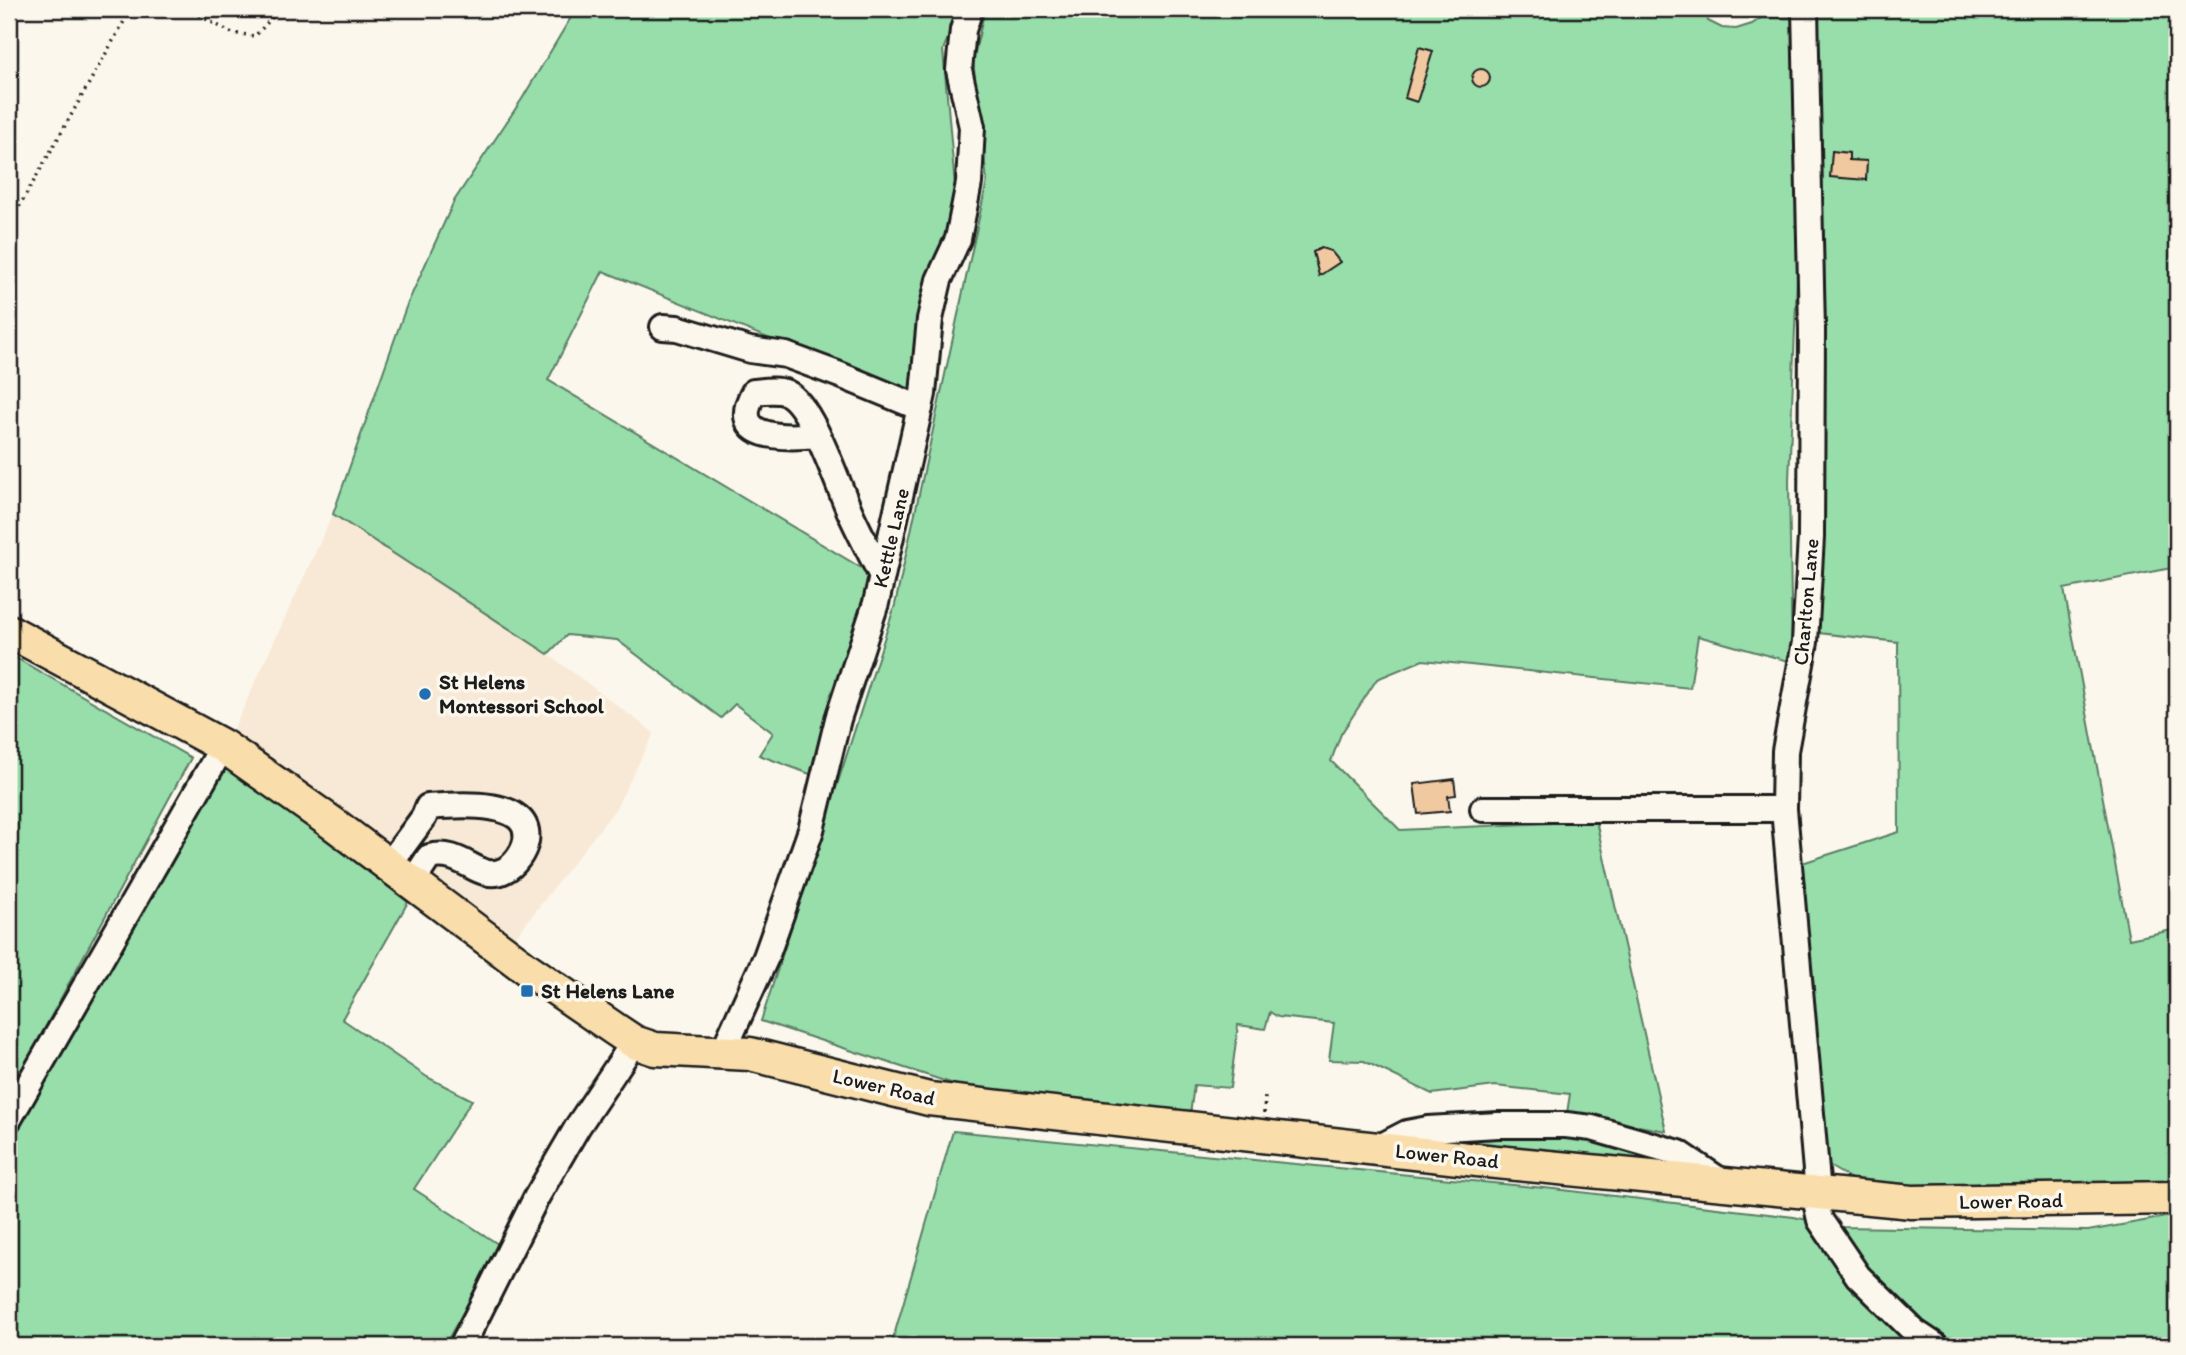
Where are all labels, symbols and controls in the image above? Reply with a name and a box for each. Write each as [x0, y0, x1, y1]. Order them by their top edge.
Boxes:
street label: Kettle Lane [867, 486, 914, 590]
street label: Charlton Lane [1787, 537, 1824, 667]
place label: St Helens Montessori School [439, 669, 605, 718]
marker: St Helens Montessori School [417, 686, 433, 702]
place label: St Helens Lane [541, 978, 675, 1003]
marker: St Helens Lane [519, 983, 535, 999]
street label: Lower Road [830, 1063, 938, 1111]
street label: Lower Road [1394, 1138, 1501, 1173]
street label: Lower Road [1959, 1187, 2064, 1214]

